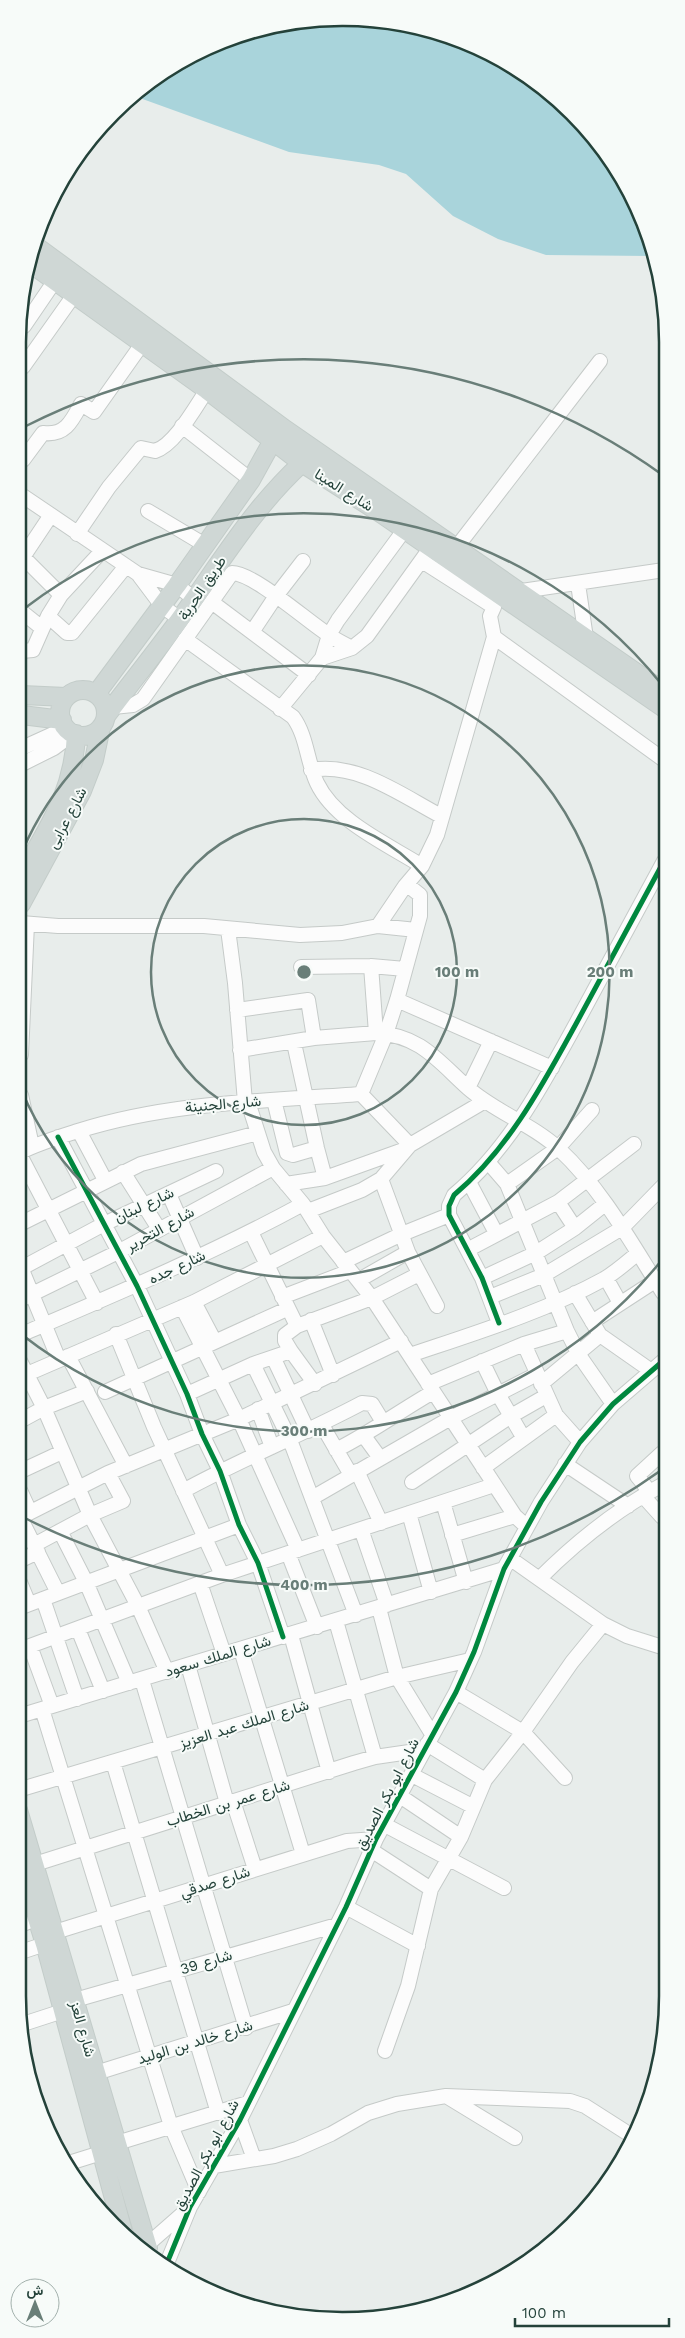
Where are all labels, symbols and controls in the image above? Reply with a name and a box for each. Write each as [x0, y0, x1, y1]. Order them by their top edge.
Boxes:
street label: شارع المينا [310, 465, 377, 517]
street label: طريق الحرية [174, 552, 231, 624]
street label: شارع عرابى [43, 784, 92, 853]
centre of rings [295, 963, 313, 981]
text: 100 m [435, 963, 479, 981]
text: 200 m [587, 963, 633, 981]
street label: شارع الجنينة [184, 1092, 262, 1118]
street label: شارع لبنان [111, 1183, 178, 1228]
street label: شارع التحرير [122, 1203, 198, 1257]
street label: شارع جده [146, 1246, 209, 1290]
text: 300 m [281, 1422, 327, 1440]
text: 400 m [280, 1576, 328, 1594]
street label: شارع الملك سعود [163, 1631, 274, 1683]
street label: شارع الملك عبد العزيز [176, 1696, 312, 1754]
street label: شارع ابو بكر الصديق [351, 1735, 425, 1854]
street label: شارع عمر بن الخطاب [164, 1776, 293, 1832]
street label: شارع صدقي [178, 1862, 254, 1906]
street label: شارع 39 [178, 1946, 235, 1980]
street label: شارع العز [64, 1998, 100, 2060]
street label: شارع خالد بن الوليد [135, 2016, 255, 2070]
street label: شارع ابو بكر الصديق [169, 2096, 245, 2214]
north arrow [10, 2278, 60, 2328]
text: ش [27, 2282, 44, 2299]
scale bar [515, 2296, 669, 2328]
text: 100 m [522, 2304, 566, 2322]

